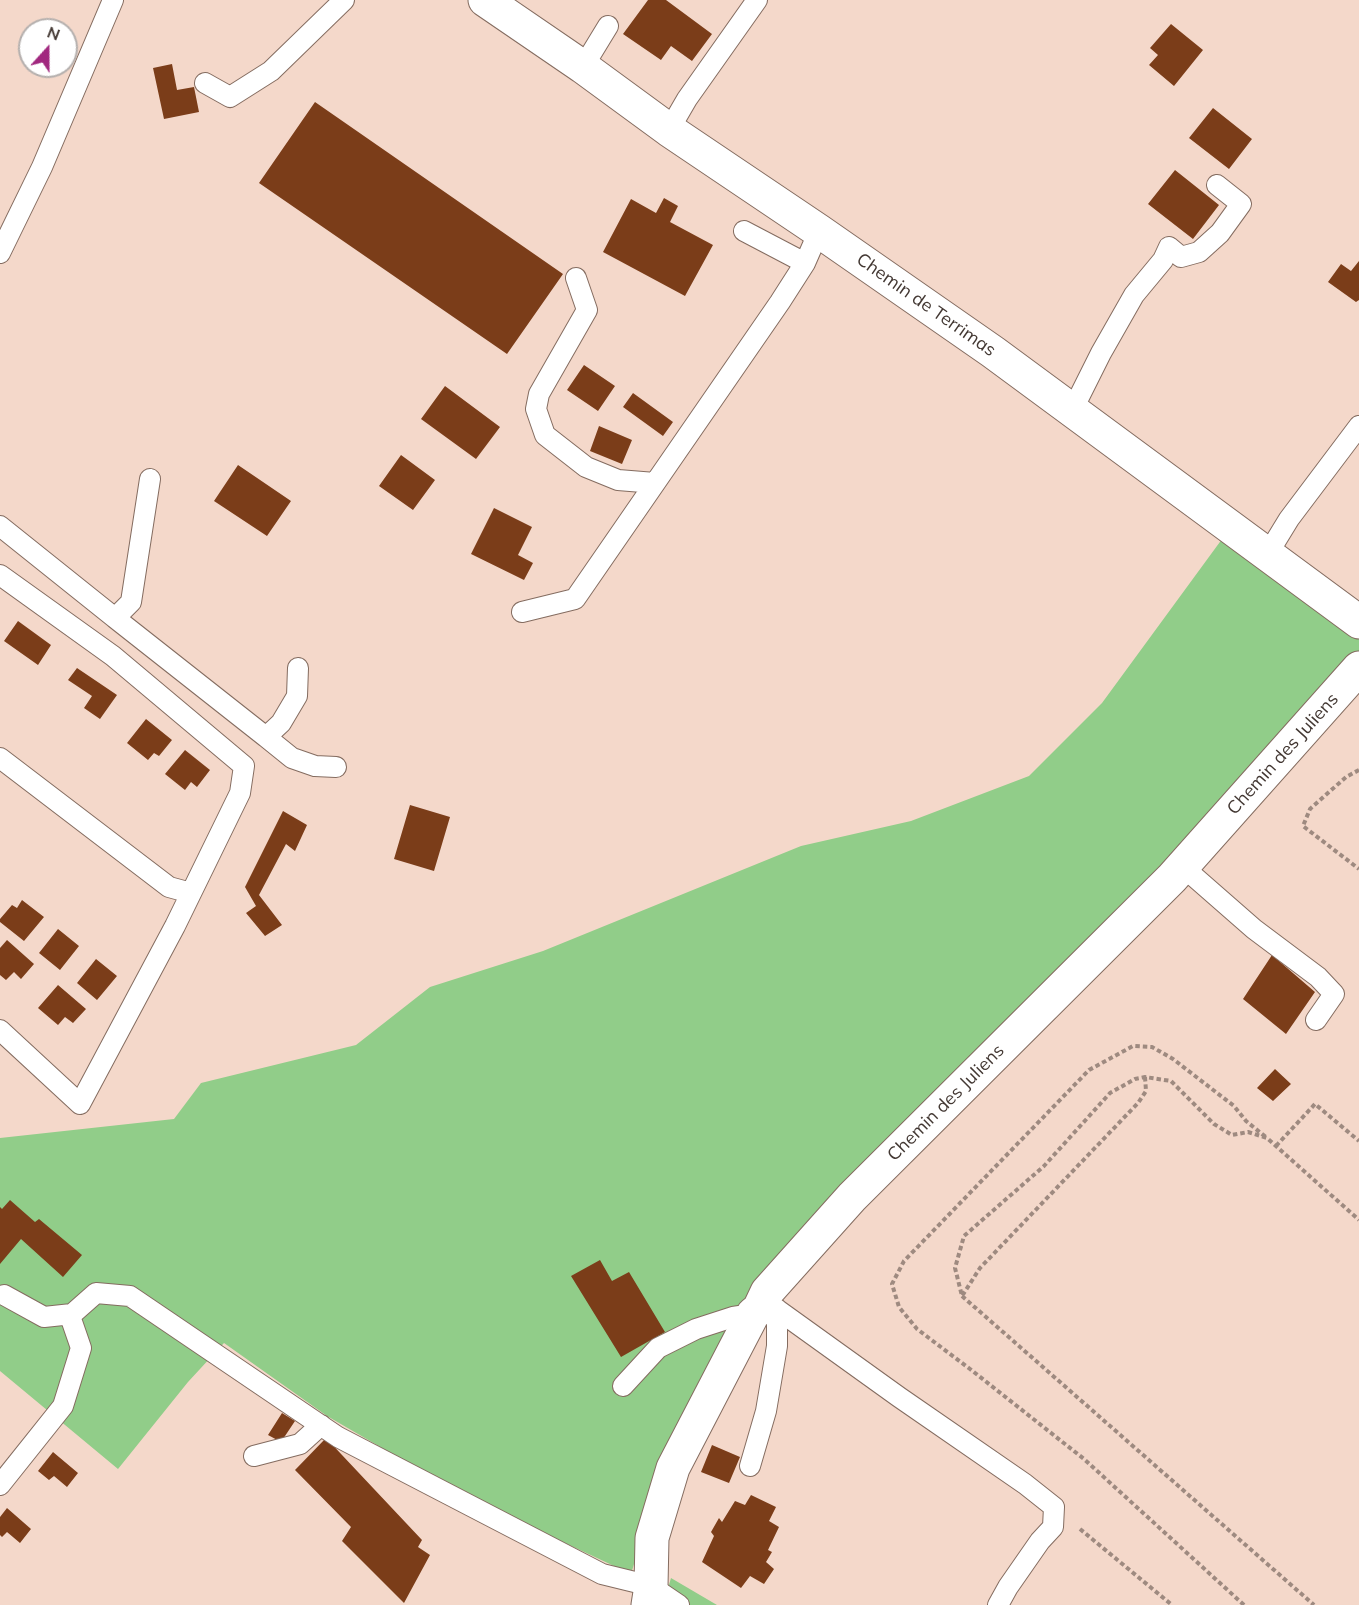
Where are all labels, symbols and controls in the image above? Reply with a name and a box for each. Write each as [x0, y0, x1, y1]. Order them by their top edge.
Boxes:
north arrow [18, 18, 78, 78]
text: N [45, 22, 63, 45]
street label: Chemin de Terrimas [852, 249, 1000, 361]
street label: Chemin des Juliens [1223, 689, 1343, 819]
street label: Chemin des Juliens [883, 1040, 1009, 1166]

